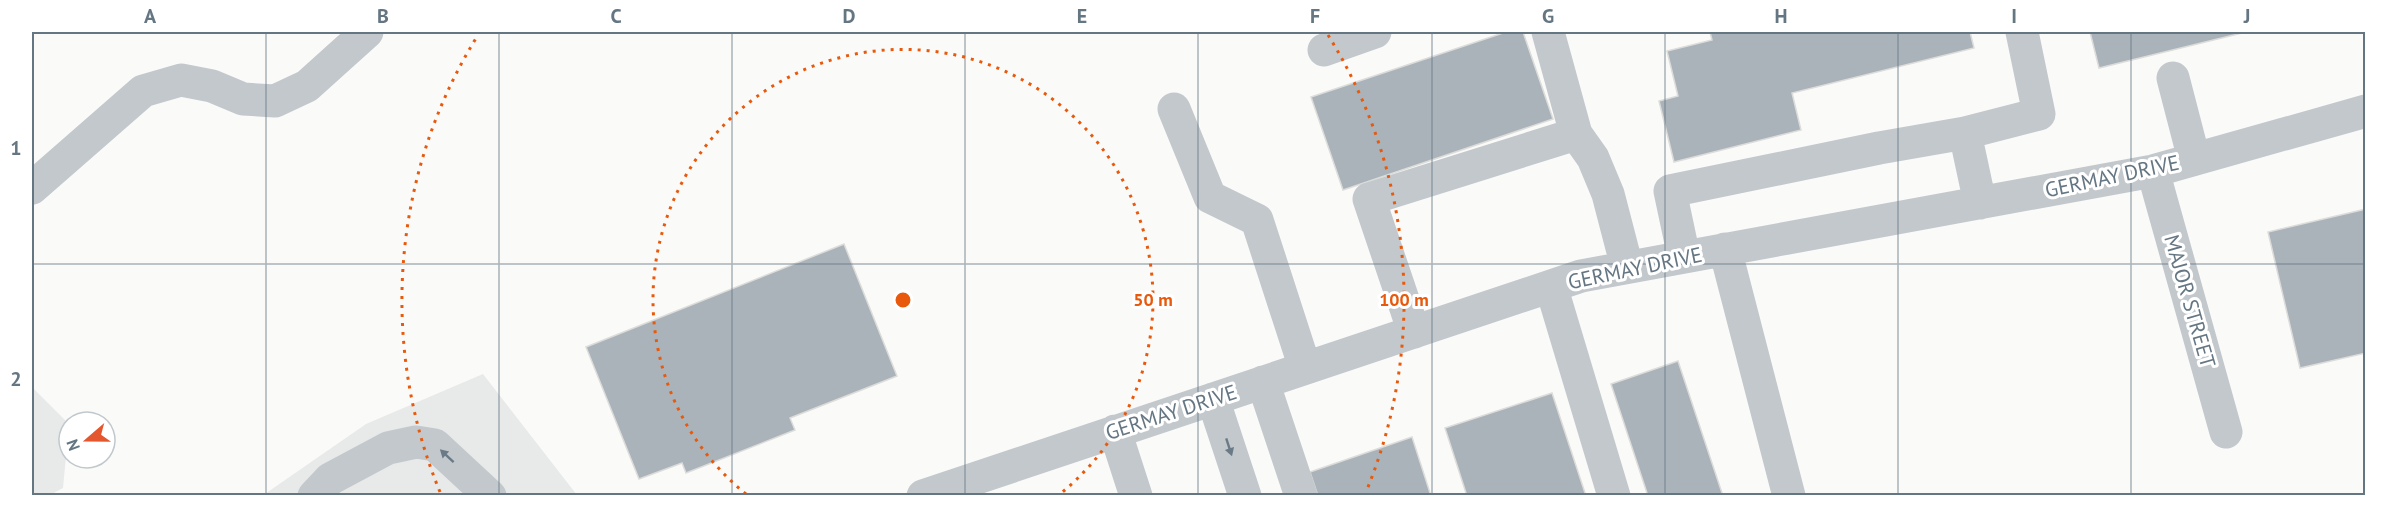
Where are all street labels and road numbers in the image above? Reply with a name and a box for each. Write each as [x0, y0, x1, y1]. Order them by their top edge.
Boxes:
street label: GERMAY DRIVE [2042, 149, 2182, 203]
street label: MAJOR STREET [2158, 231, 2222, 371]
street label: GERMAY DRIVE [1565, 241, 1705, 295]
street label: GERMAY DRIVE [1102, 378, 1240, 446]

